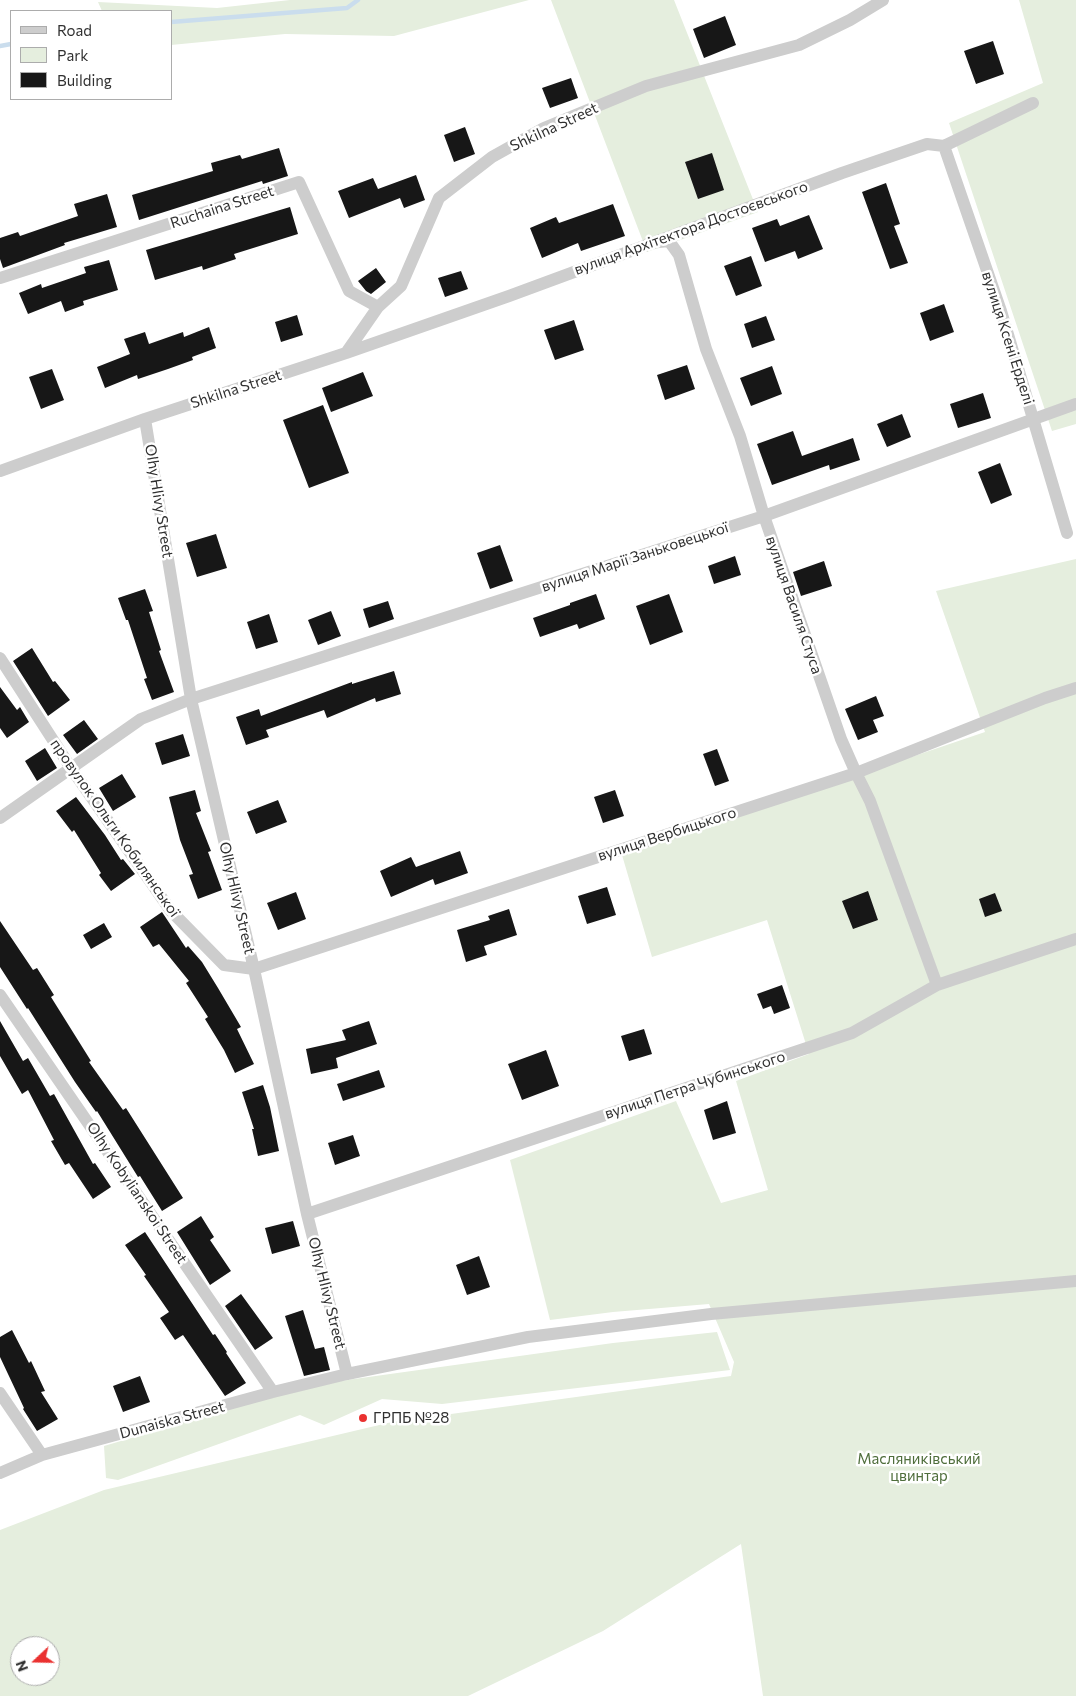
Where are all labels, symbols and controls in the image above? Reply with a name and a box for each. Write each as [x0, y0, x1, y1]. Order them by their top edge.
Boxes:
legend [10, 10, 172, 100]
text: Road [57, 21, 92, 39]
text: Park [57, 46, 88, 64]
text: Building [57, 71, 112, 89]
street label: Shkilna Street [507, 99, 601, 155]
street label: вулиця Архітектора Достоєвського [572, 177, 810, 279]
street label: Ruchaina Street [168, 182, 276, 232]
street label: вулиця Ксені Ерделі [978, 269, 1038, 407]
street label: Shkilna Street [188, 366, 284, 412]
street label: Olhy Hlivy Street [141, 443, 177, 559]
street label: вулиця Марії Заньковецької [539, 518, 731, 596]
street label: вулиця Василя Стуса [762, 534, 826, 676]
street label: провулок Ольги Кобилянської [46, 735, 184, 921]
street label: вулиця Вербицького [596, 803, 738, 865]
street label: Olhy Hlivy Street [215, 840, 259, 956]
street label: вулиця Петра Чубинського [602, 1047, 788, 1123]
street label: Olhy Kobylianskoi Street [83, 1119, 191, 1267]
street label: Olhy Hlivy Street [304, 1235, 350, 1351]
street label: Dunaiska Street [118, 1397, 226, 1443]
place label: ГРПБ №28 [373, 1409, 449, 1427]
marker: ГРПБ №28 [357, 1412, 369, 1424]
park label: Масляниківський цвинтар [857, 1450, 981, 1485]
north arrow [10, 1636, 60, 1686]
text: N [12, 1658, 31, 1674]

